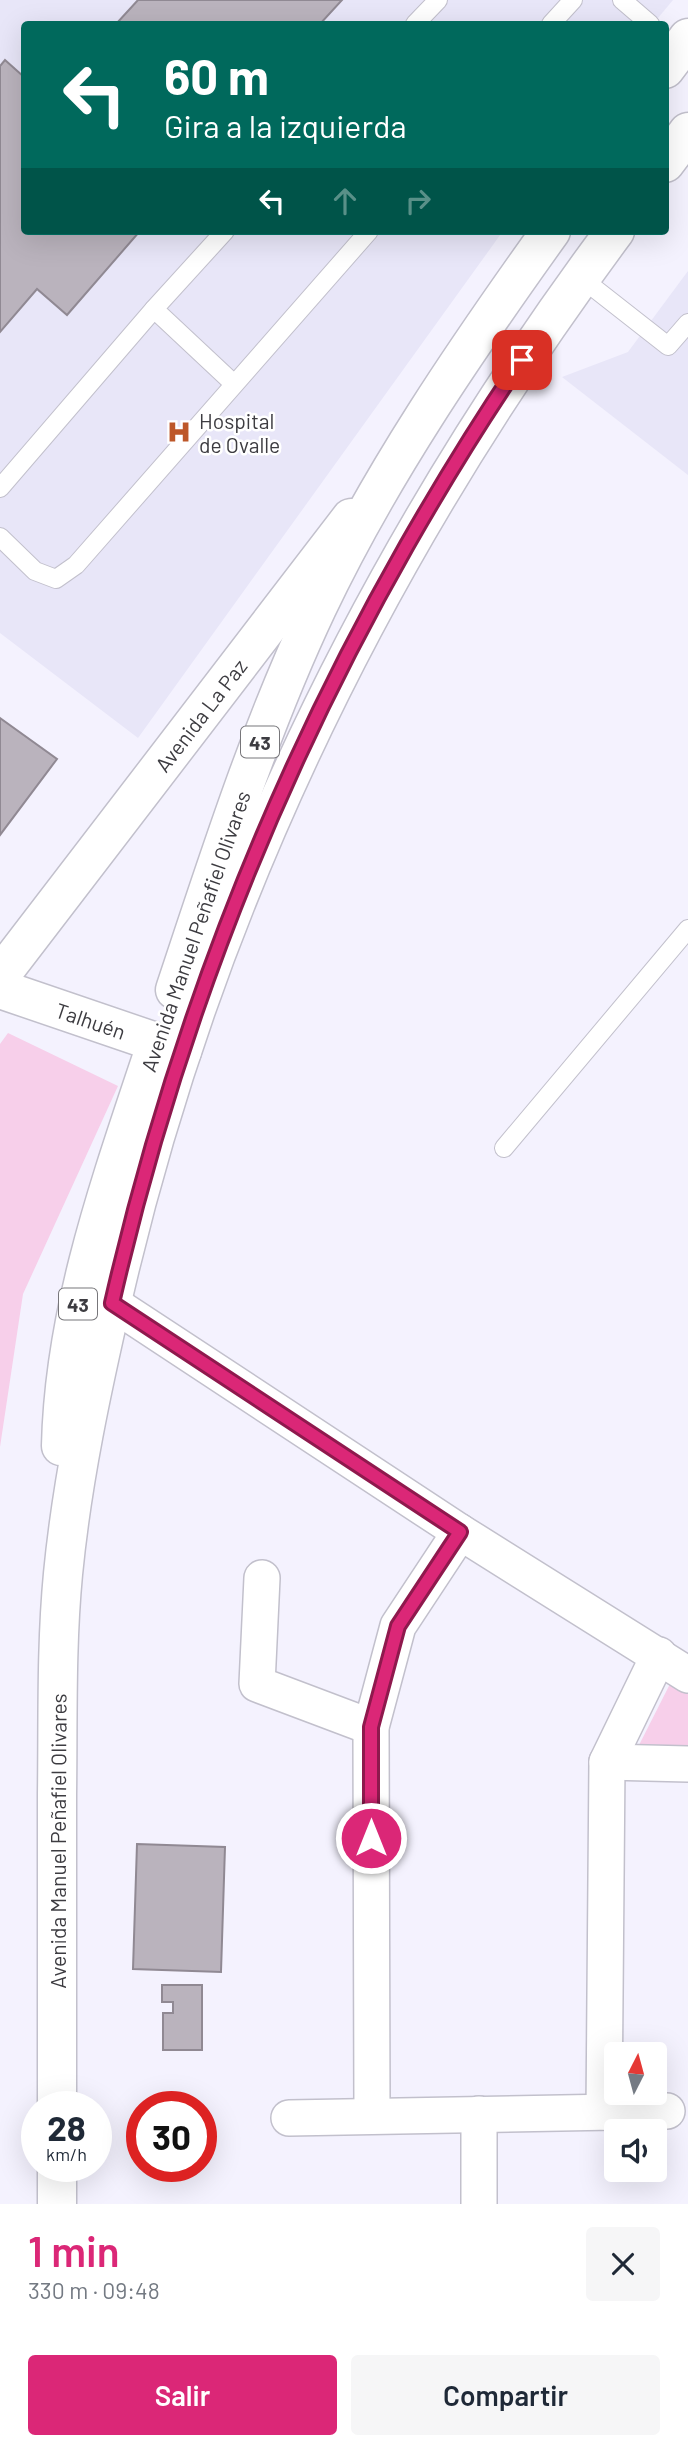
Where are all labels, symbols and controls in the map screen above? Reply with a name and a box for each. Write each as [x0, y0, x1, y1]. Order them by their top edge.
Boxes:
text: 60 m [164, 46, 269, 105]
icon: left [49, 49, 140, 140]
text: Gira a la izquierda [164, 106, 407, 144]
icon: left [253, 182, 291, 220]
icon: ahead [326, 182, 364, 220]
icon: right [399, 182, 437, 220]
pin [492, 330, 552, 390]
icon: arrive [503, 341, 541, 379]
place label: Hospital de Ovalle [199, 408, 280, 457]
hospital icon: Hospital de Ovalle [165, 418, 193, 446]
street label: Avenida La Paz [149, 654, 251, 776]
road number: 43 [241, 726, 279, 758]
street label: Avenida Manuel Peñafiel Olivares [135, 787, 255, 1075]
street label: Talhuén [53, 996, 129, 1043]
road number: 43 [59, 1288, 97, 1320]
street label: Avenida Manuel Peñafiel Olivares [44, 1693, 70, 1989]
position arrow [334, 1801, 408, 1875]
north arrow [604, 2042, 667, 2105]
map controls [604, 2042, 667, 2182]
speed limit sign: 30 [126, 2091, 217, 2182]
text: 28 [47, 2106, 86, 2148]
button: sound [604, 2119, 667, 2182]
text: km/h [46, 2143, 87, 2165]
text: 1 min [28, 2225, 120, 2275]
button: close [586, 2227, 660, 2301]
text: 330 m · 09:48 [28, 2276, 160, 2304]
button: Salir [28, 2355, 337, 2435]
button: Compartir [351, 2355, 660, 2435]

